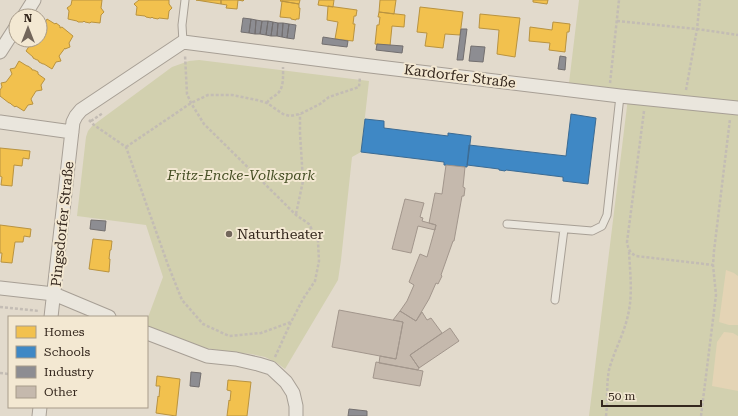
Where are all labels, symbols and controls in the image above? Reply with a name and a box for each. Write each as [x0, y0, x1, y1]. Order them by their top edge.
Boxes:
north arrow [8, 8, 48, 48]
text: N [24, 12, 33, 25]
street label: Kardorfer Straße [403, 61, 517, 91]
street label: Pingsdorfer Straße [47, 160, 77, 288]
park label: Fritz-Encke-Volkspark [166, 167, 315, 183]
place label: Naturtheater [237, 226, 323, 242]
marker: Naturtheater [224, 229, 234, 239]
legend [8, 316, 148, 408]
text: Homes [44, 325, 85, 339]
text: Schools [44, 345, 91, 359]
text: Industry [44, 365, 95, 379]
scale bar [602, 382, 701, 408]
text: Other [44, 385, 77, 399]
text: 50 m [608, 389, 635, 403]

